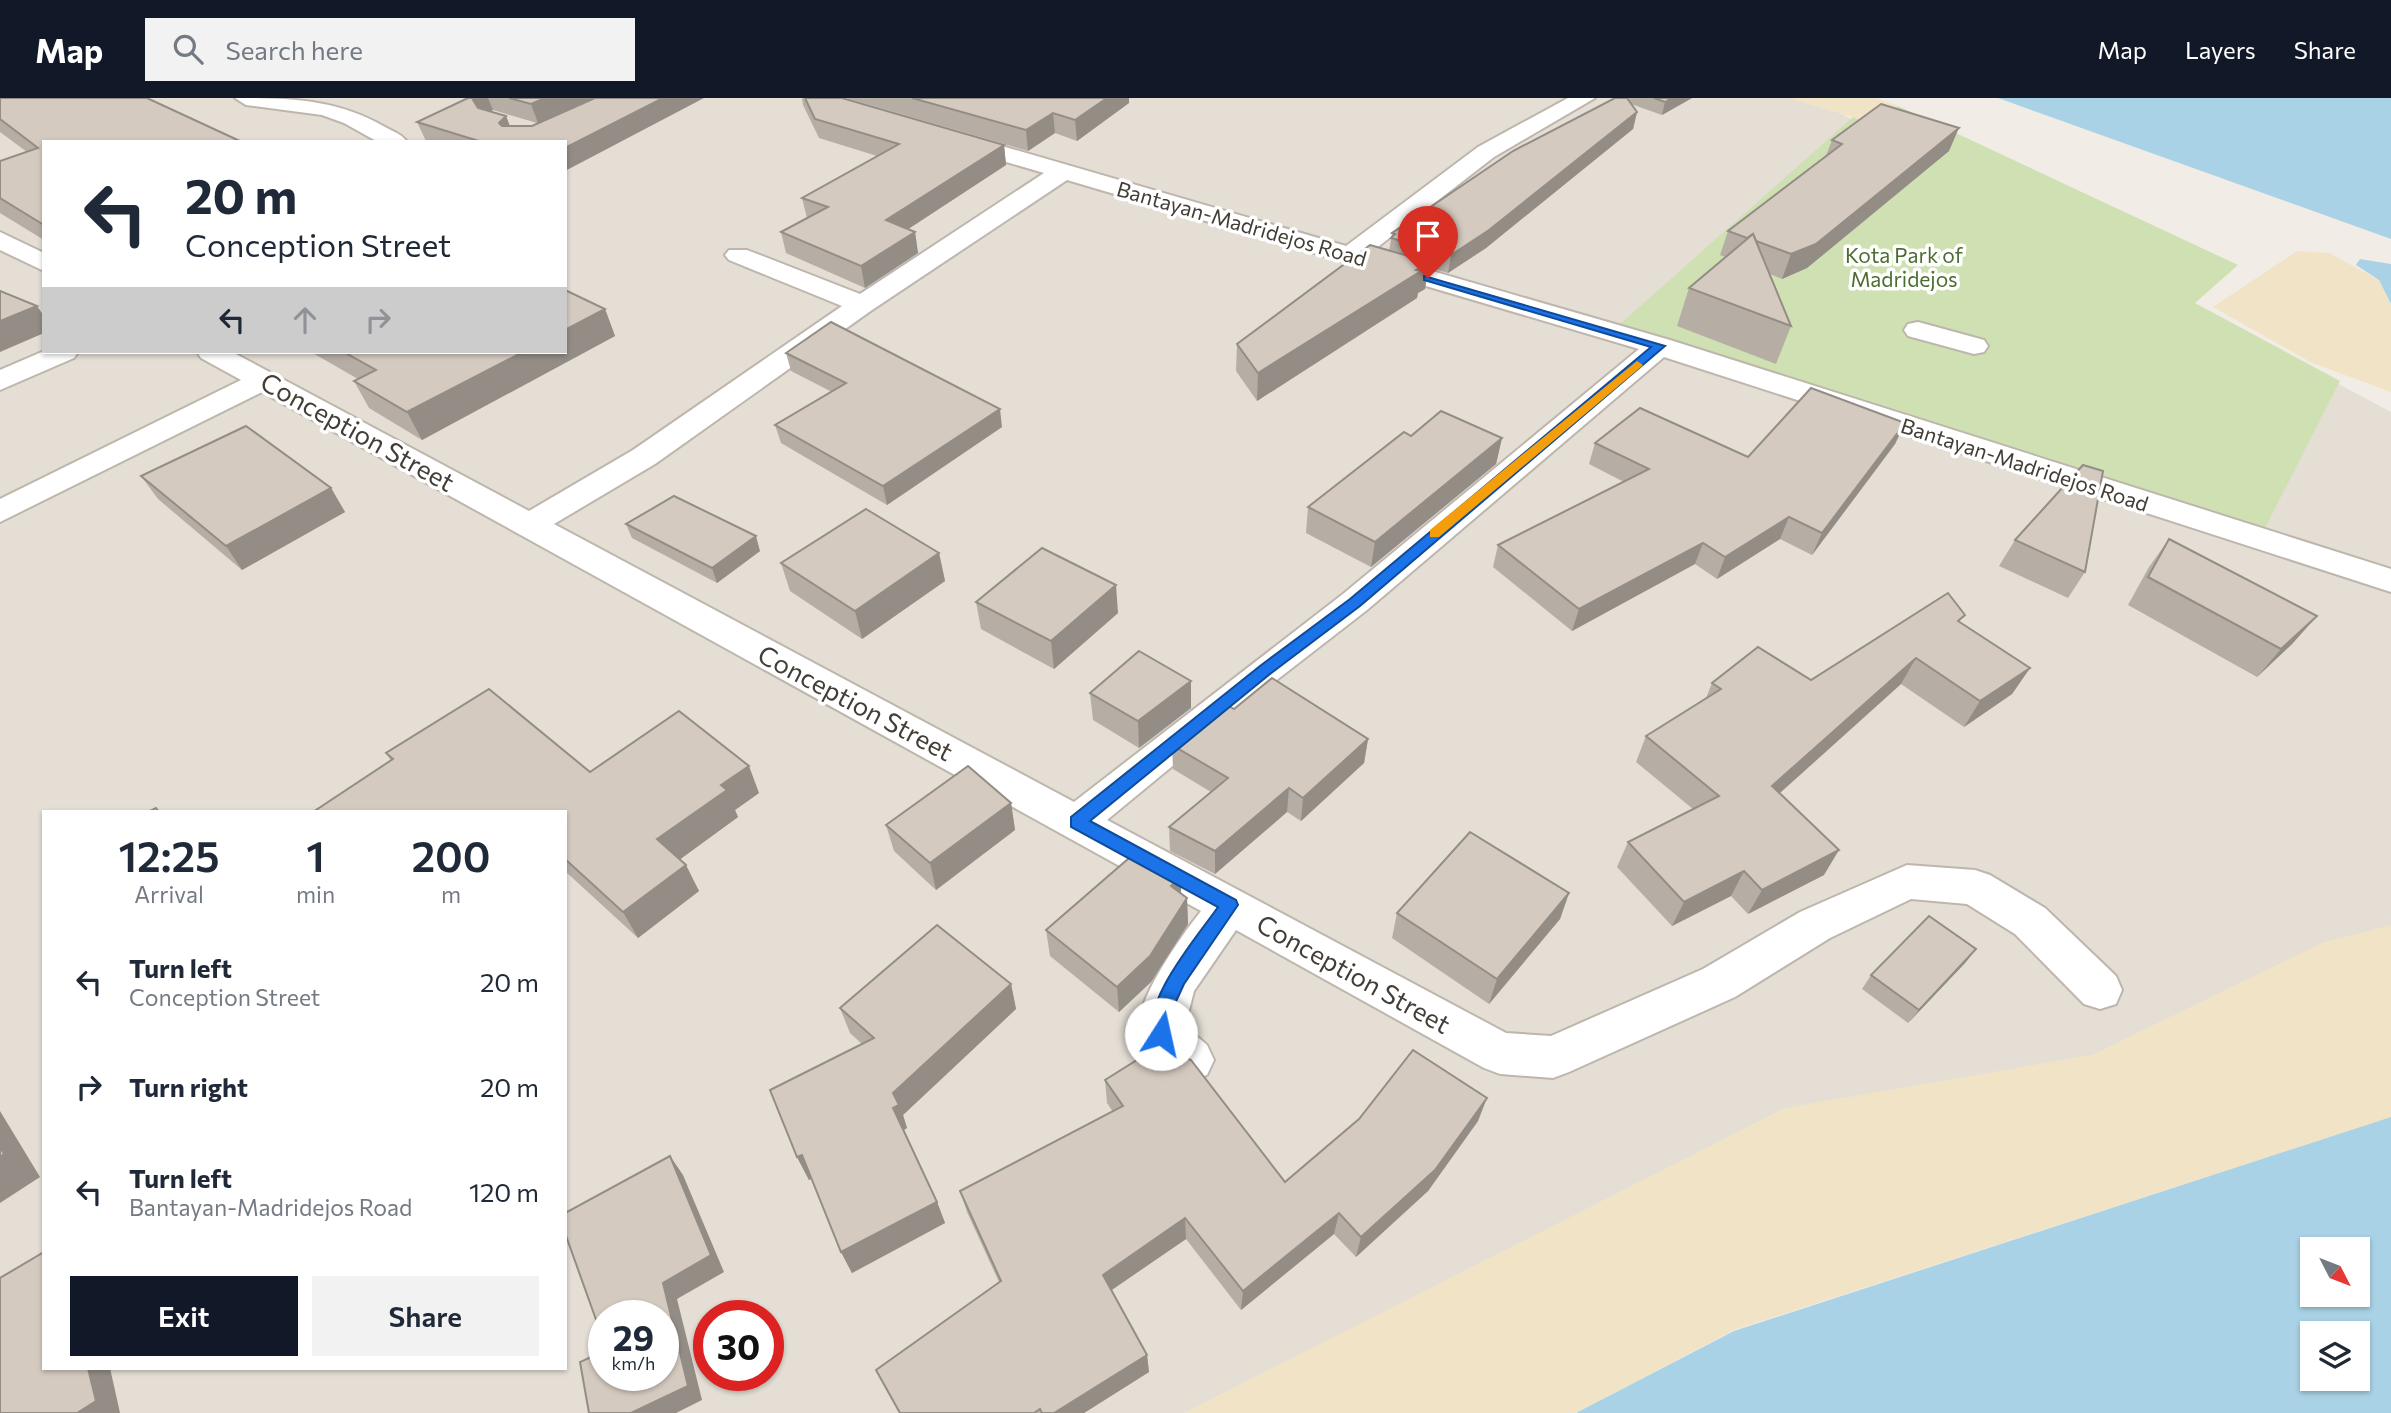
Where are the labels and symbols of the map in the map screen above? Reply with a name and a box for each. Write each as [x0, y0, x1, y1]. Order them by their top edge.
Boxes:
street label: Bantayan-Madridejos Road [1114, 175, 1370, 271]
pin [1398, 206, 1458, 278]
park label: Kota Park of Madridejos [1845, 242, 1964, 291]
street label: Conception Street [256, 365, 460, 497]
street label: Bantayan-Madridejos Road [1898, 412, 2152, 516]
street label: Conception Street [753, 638, 959, 766]
street label: Conception Street [1252, 907, 1456, 1039]
position arrow [1124, 997, 1198, 1071]
north arrow [2300, 1237, 2370, 1307]
speed limit sign: 30 [693, 1300, 784, 1391]

